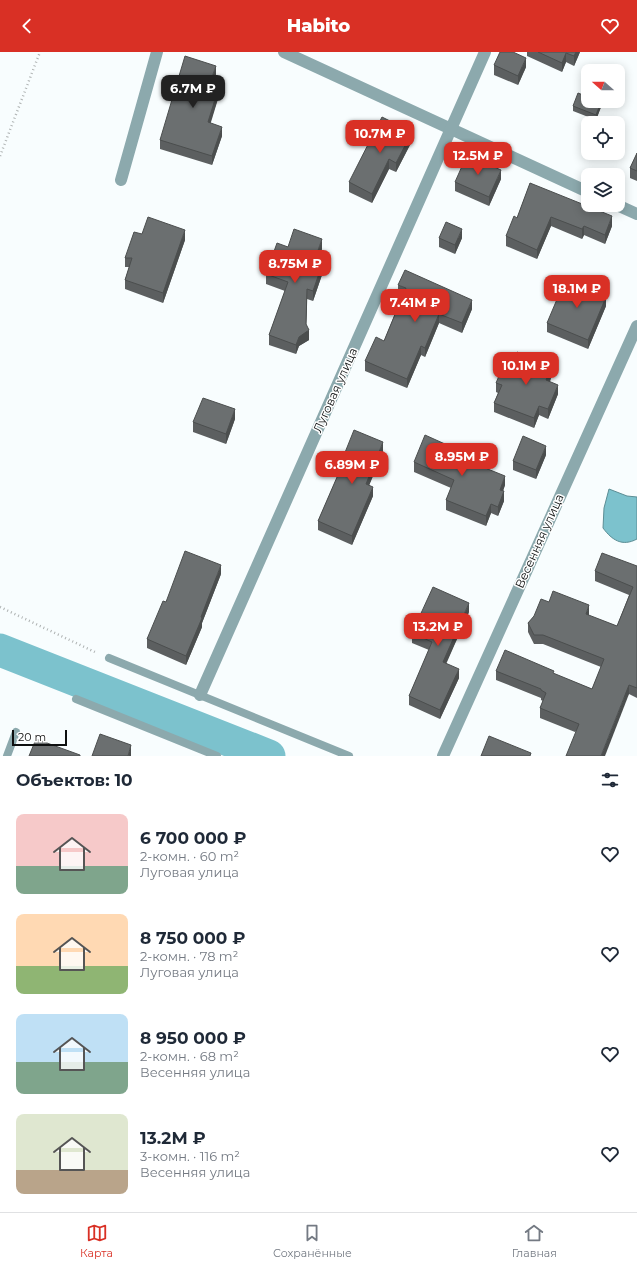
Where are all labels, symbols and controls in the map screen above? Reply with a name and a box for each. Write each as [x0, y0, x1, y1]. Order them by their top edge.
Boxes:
icon: back [16, 15, 38, 37]
text: Habito [287, 15, 350, 37]
icon: heart [599, 15, 621, 37]
north arrow [581, 64, 625, 108]
map controls [581, 64, 625, 212]
pin: 6.7M ₽ [160, 75, 226, 109]
text: 6.7M ₽ [170, 80, 216, 96]
button: locate [581, 116, 625, 160]
pin: 10.7M ₽ [343, 120, 417, 154]
text: 10.7M ₽ [354, 125, 406, 141]
pin: 12.5M ₽ [441, 142, 515, 176]
text: 12.5M ₽ [453, 147, 503, 163]
button: layers [581, 168, 625, 212]
pin: 8.75M ₽ [258, 250, 332, 284]
text: 8.75M ₽ [268, 255, 322, 271]
pin: 18.1M ₽ [540, 275, 614, 309]
text: 18.1M ₽ [553, 280, 601, 296]
pin: 7.41M ₽ [378, 289, 452, 323]
text: 7.41M ₽ [390, 294, 440, 310]
street label: Луговая улица [310, 345, 360, 435]
pin: 10.1M ₽ [489, 352, 563, 386]
text: 10.1M ₽ [502, 357, 550, 373]
pin: 8.95M ₽ [425, 443, 499, 477]
text: 8.95M ₽ [435, 448, 489, 464]
pin: 6.89M ₽ [315, 451, 389, 485]
text: 6.89M ₽ [325, 456, 380, 472]
street label: Весенняя улица [511, 491, 567, 591]
pin: 13.2M ₽ [401, 613, 475, 647]
text: 13.2M ₽ [413, 618, 463, 634]
scale bar [12, 728, 67, 747]
text: 20 m [18, 730, 46, 744]
icon: filters [599, 769, 621, 791]
text: Объектов: 10 [16, 770, 133, 790]
text: 6 700 000 ₽ [140, 828, 246, 848]
icon: home [48, 830, 96, 878]
icon: heart [599, 843, 621, 865]
text: 2-комн. · 60 m² [140, 848, 239, 864]
text: Луговая улица [140, 864, 239, 880]
text: 8 750 000 ₽ [140, 928, 245, 948]
icon: home [48, 930, 96, 978]
icon: heart [599, 943, 621, 965]
text: 2-комн. · 78 m² [140, 948, 238, 964]
text: Луговая улица [140, 964, 239, 980]
text: 8 950 000 ₽ [140, 1028, 246, 1048]
icon: home [48, 1030, 96, 1078]
icon: heart [599, 1043, 621, 1065]
text: 2-комн. · 68 m² [140, 1048, 239, 1064]
text: Весенняя улица [140, 1064, 250, 1080]
text: 13.2M ₽ [140, 1128, 206, 1148]
icon: home [48, 1130, 96, 1178]
icon: heart [599, 1143, 621, 1165]
text: 3-комн. · 116 m² [140, 1148, 240, 1164]
text: Весенняя улица [140, 1164, 250, 1180]
tab: Карта [80, 1222, 113, 1260]
tab: Сохранённые [273, 1222, 352, 1260]
tab: Главная [512, 1222, 557, 1260]

